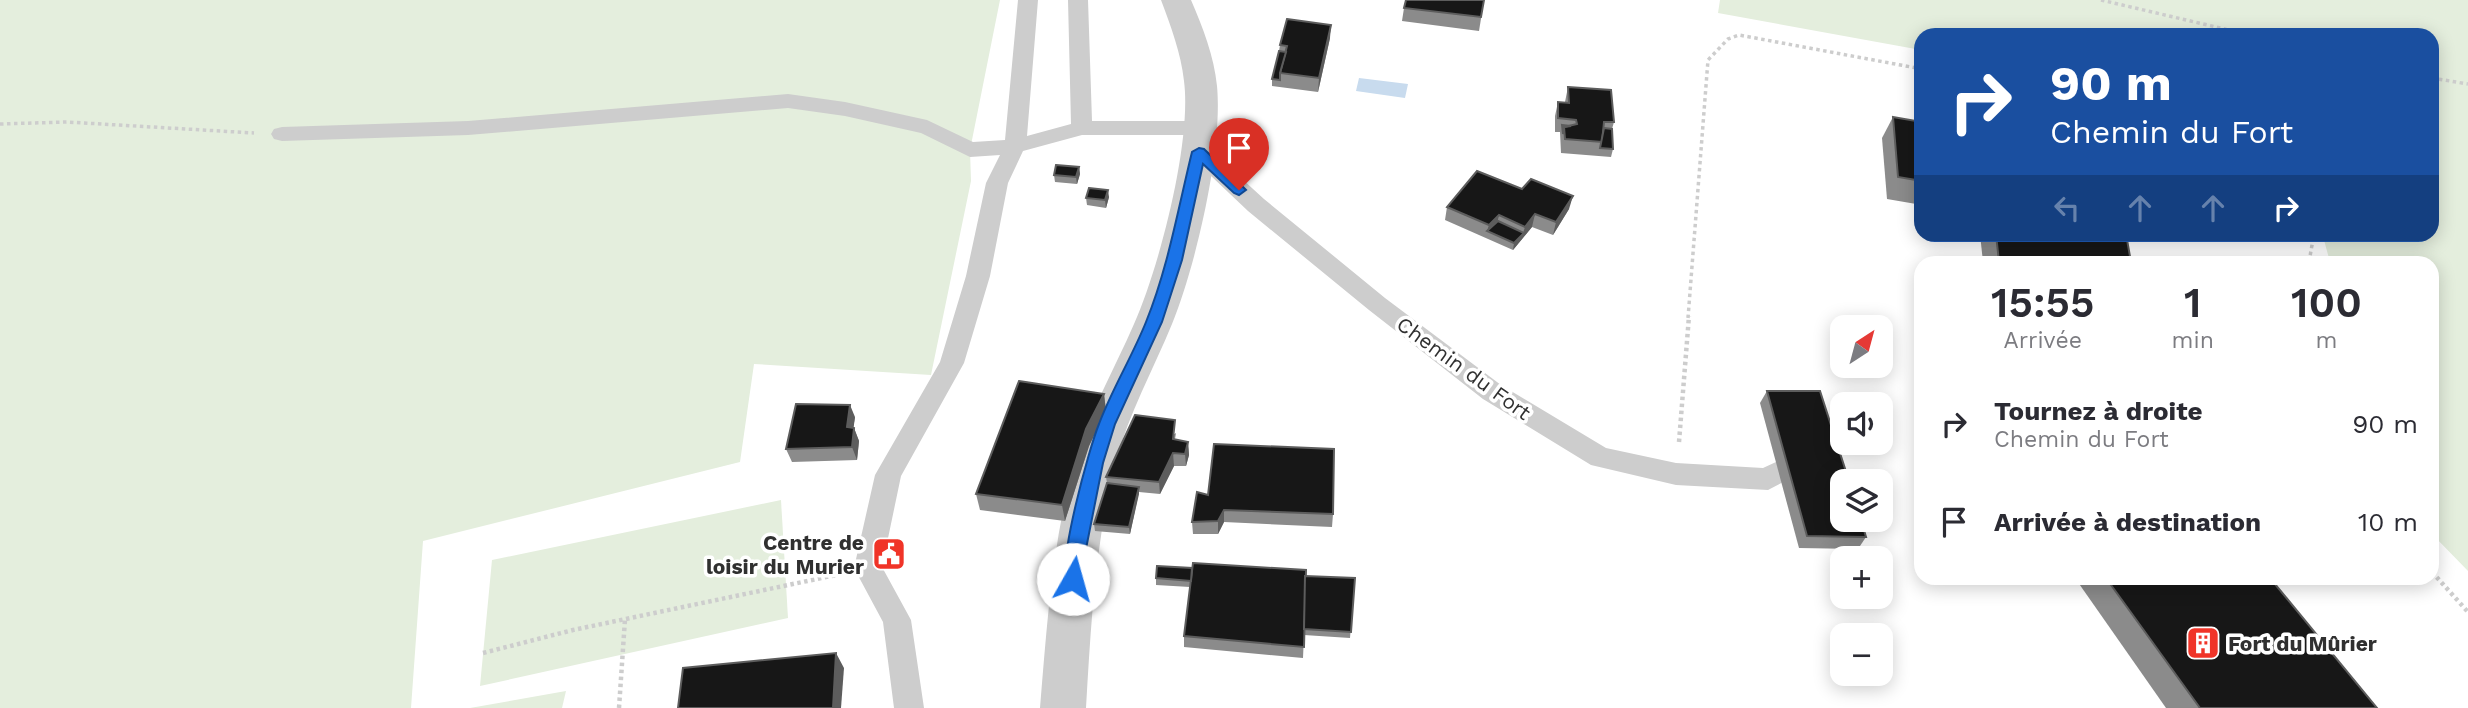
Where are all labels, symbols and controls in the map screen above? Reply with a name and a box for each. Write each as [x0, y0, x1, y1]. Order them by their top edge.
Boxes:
text: 90 m [2050, 54, 2172, 112]
icon: right [1935, 56, 2026, 147]
text: Chemin du Fort [2050, 113, 2293, 151]
pin [1209, 118, 1269, 190]
icon: arrive [1220, 129, 1258, 167]
icon: left [2048, 189, 2086, 227]
icon: ahead [2121, 189, 2159, 227]
icon: ahead [2194, 189, 2232, 227]
icon: right [2267, 189, 2305, 227]
text: 15:55 [1991, 278, 2095, 327]
text: 1 [2184, 278, 2201, 327]
text: 100 [2291, 278, 2362, 327]
street label: Chemin du Fort [1392, 311, 1536, 425]
north arrow [1830, 315, 1894, 378]
map controls [1830, 315, 1893, 686]
text: Arrivée [2004, 327, 2082, 354]
text: min [2172, 327, 2214, 354]
text: m [2315, 327, 2337, 354]
button: sound [1830, 392, 1893, 455]
text: Tournez à droite [1994, 396, 2203, 426]
icon: right [1935, 405, 1973, 443]
text: 90 m [2352, 409, 2418, 439]
text: Chemin du Fort [1994, 426, 2169, 453]
button: layers [1830, 469, 1893, 532]
icon: arrive [1935, 503, 1973, 541]
text: Arrivée à destination [1994, 507, 2261, 537]
text: 10 m [2358, 507, 2418, 537]
place label: Centre de loisir du Murier [706, 530, 864, 579]
public building icon: Centre de loisir du Murier [870, 535, 908, 573]
position arrow [1036, 542, 1110, 616]
button: + [1830, 546, 1893, 609]
button: − [1830, 623, 1893, 686]
building icon: Fort du Mûrier [2184, 624, 2222, 662]
place label: Fort du Mûrier [2228, 631, 2377, 656]

